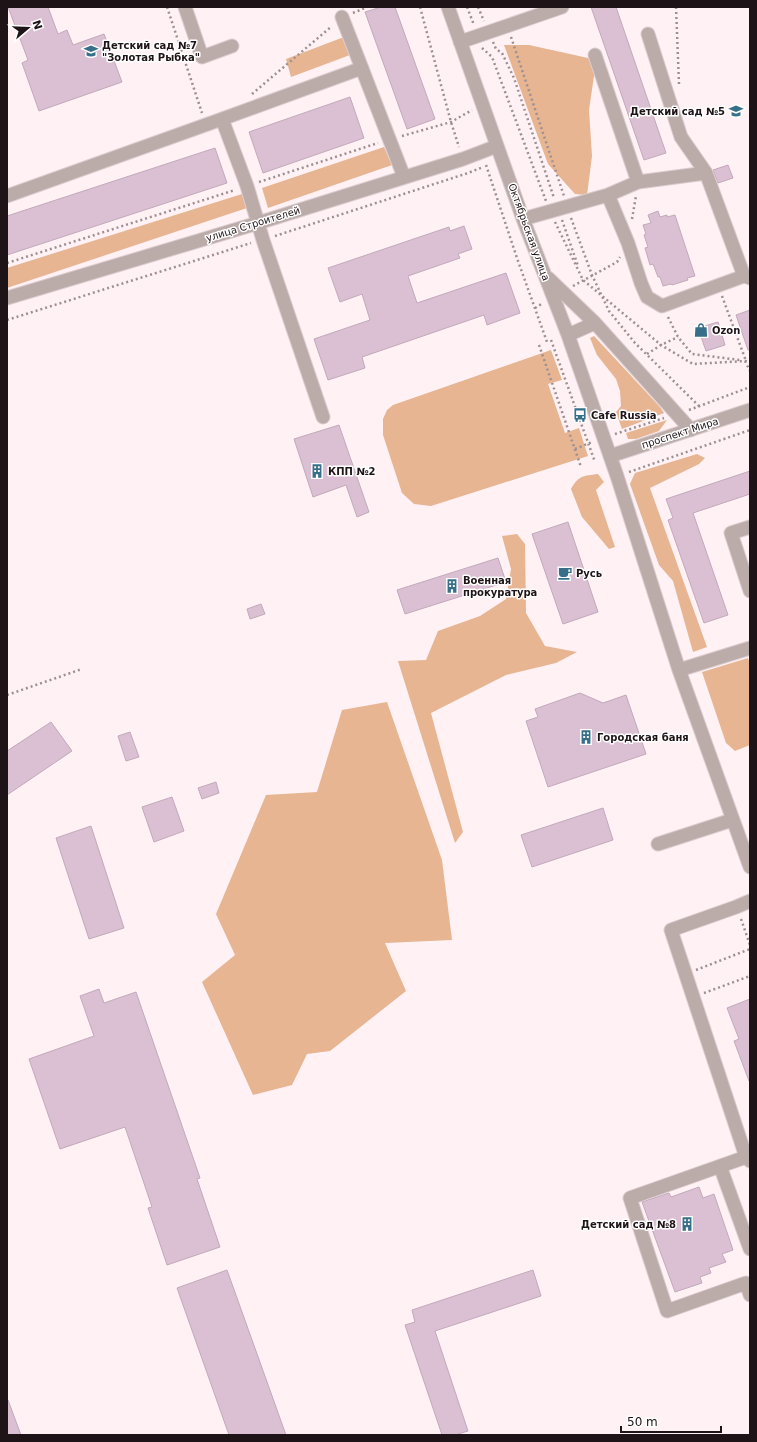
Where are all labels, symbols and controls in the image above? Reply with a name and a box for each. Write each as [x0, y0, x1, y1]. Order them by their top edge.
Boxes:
north arrow [8, 8, 48, 48]
text: N [29, 18, 45, 31]
place label: Детский сад №7 "Золотая Рыбка" [102, 40, 200, 63]
school or university icon: Детский сад №7 "Золотая Рыбка" [83, 43, 99, 59]
school or university icon: Детский сад №5 [728, 103, 744, 119]
place label: Детский сад №5 [630, 106, 725, 117]
street label: Октябрьская улица [506, 182, 552, 282]
street label: улица Строителей [205, 204, 301, 244]
shop icon: Ozon [693, 322, 709, 338]
place label: Ozon [712, 325, 740, 336]
bus stop icon: Cafe Russia [572, 407, 588, 423]
place label: Cafe Russia [591, 410, 657, 421]
street label: проспект Мира [640, 415, 720, 451]
building icon: КПП №2 [309, 463, 325, 479]
place label: КПП №2 [328, 466, 375, 477]
cafe icon: Русь [557, 565, 573, 581]
place label: Русь [576, 568, 602, 579]
place label: Военная прокуратура [463, 575, 537, 598]
building icon: Военная прокуратура [444, 578, 460, 594]
building icon: Городская баня [578, 729, 594, 745]
place label: Городская баня [597, 732, 689, 743]
building icon: Детский сад №8 [679, 1216, 695, 1232]
place label: Детский сад №8 [581, 1219, 676, 1230]
scale bar [621, 1408, 721, 1434]
text: 50 m [627, 1415, 658, 1429]

